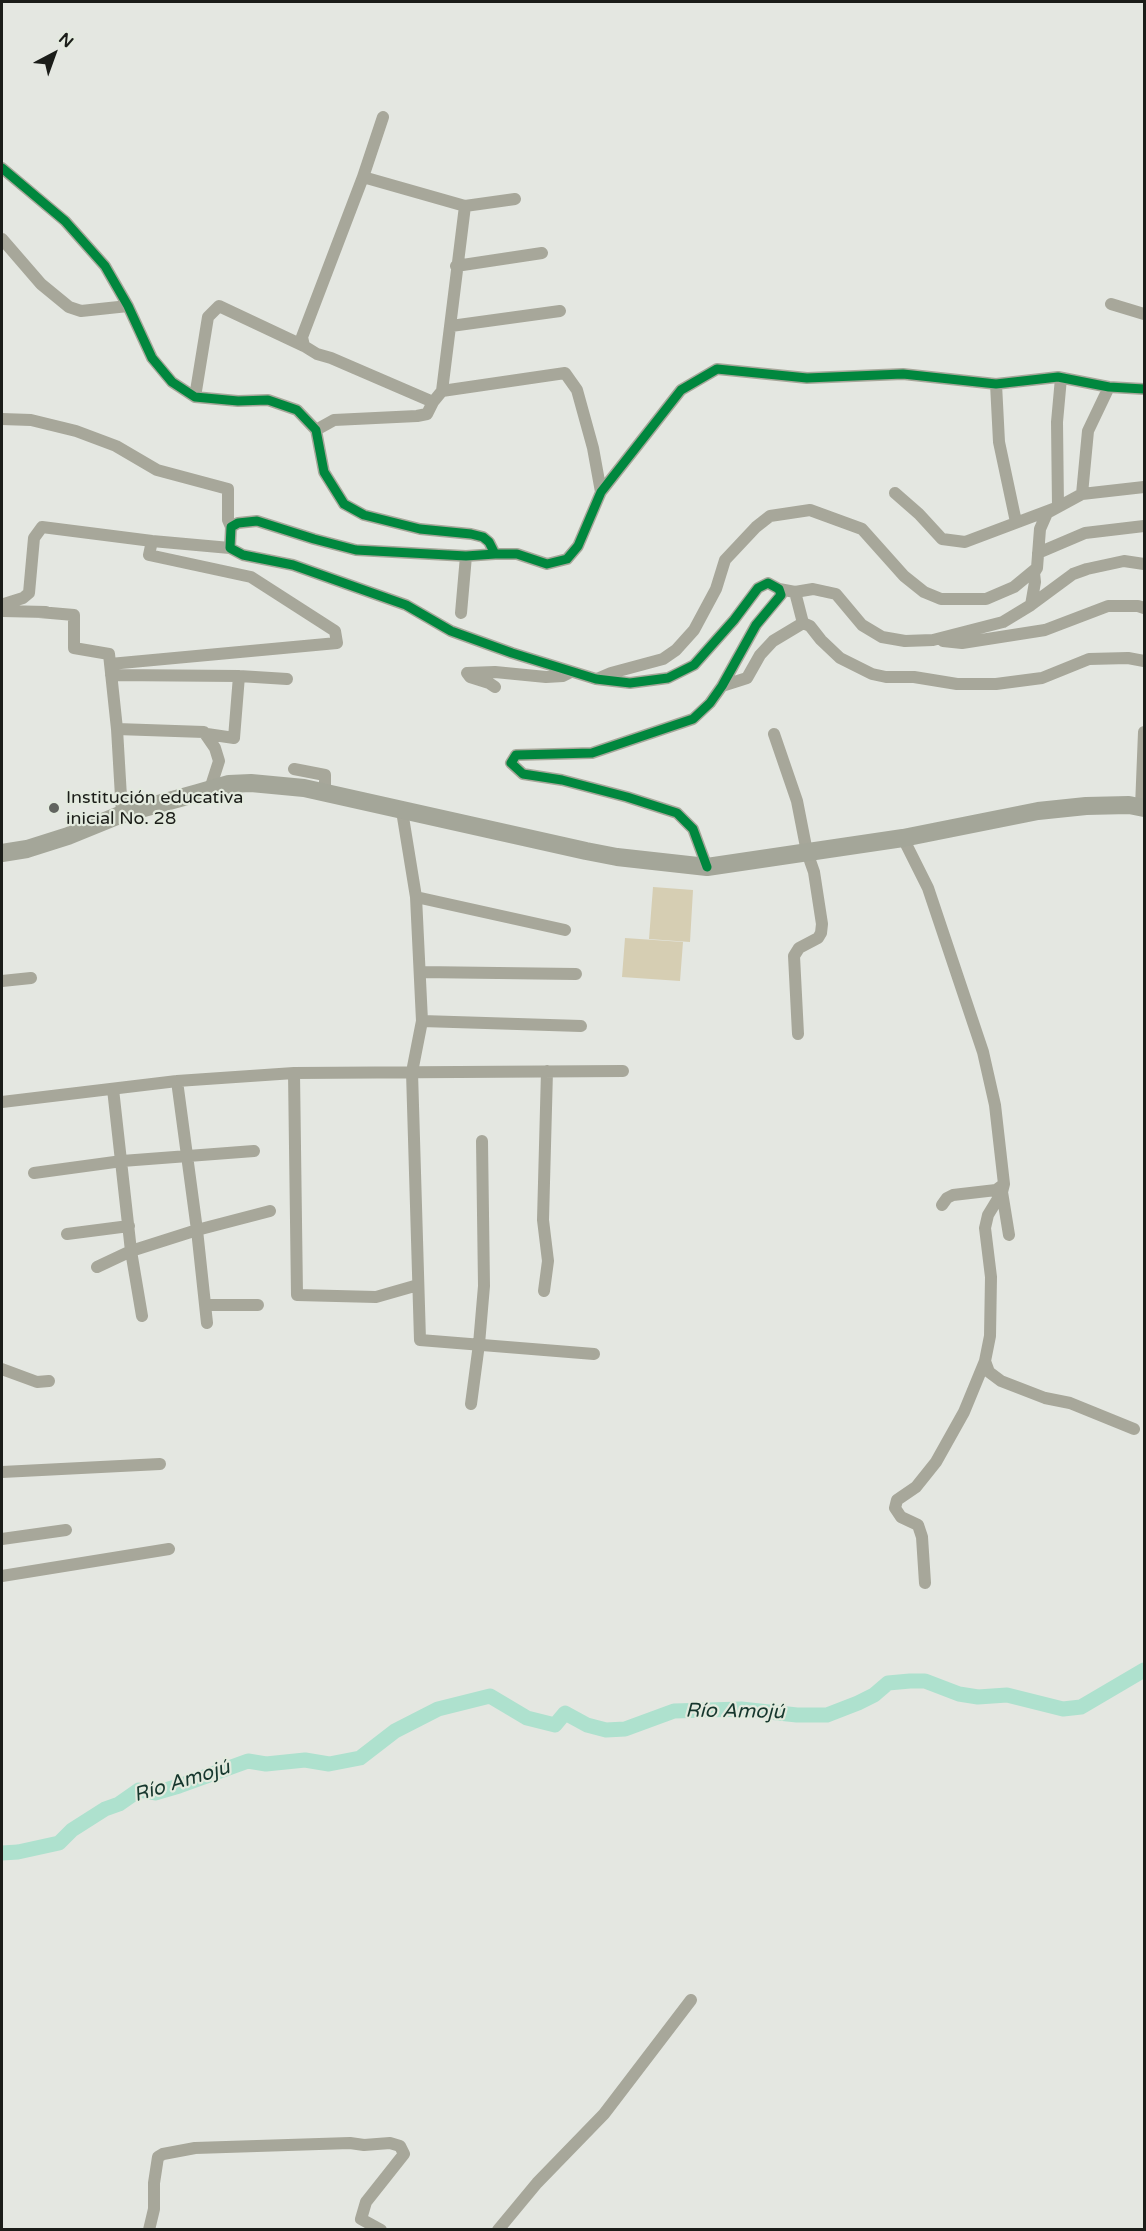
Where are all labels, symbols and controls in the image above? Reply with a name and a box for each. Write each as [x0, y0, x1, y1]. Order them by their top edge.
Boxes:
north arrow [24, 24, 84, 84]
text: N [54, 29, 77, 52]
place label: Institución educativa inicial No. 28 [66, 787, 243, 830]
marker: Institución educativa inicial No. 28 [47, 801, 61, 815]
water label: Río Amojú [685, 1699, 785, 1725]
water label: Río Amojú [131, 1756, 233, 1808]

